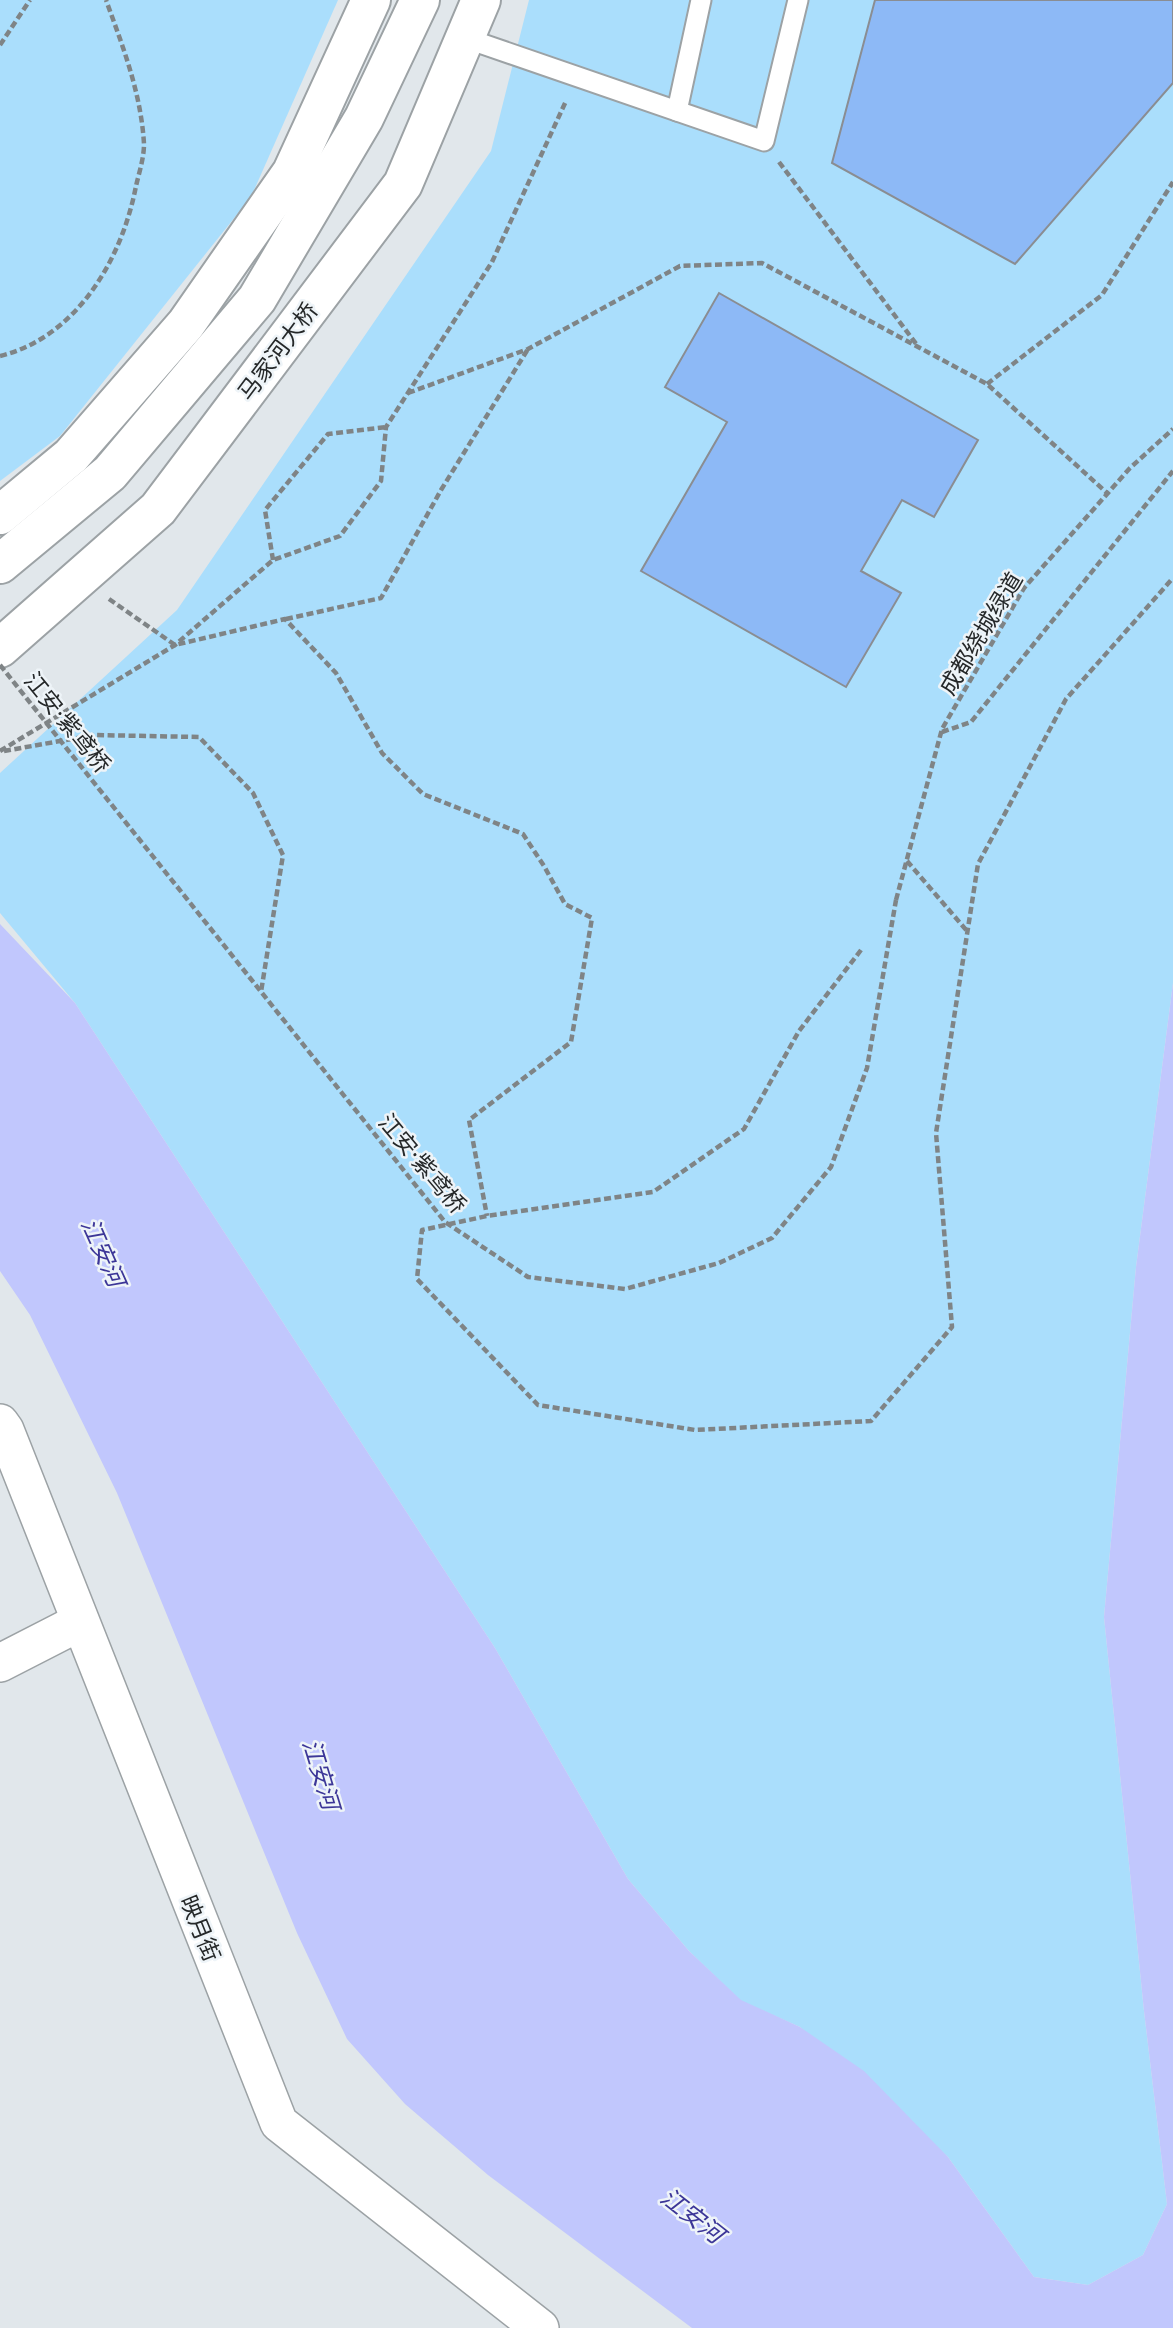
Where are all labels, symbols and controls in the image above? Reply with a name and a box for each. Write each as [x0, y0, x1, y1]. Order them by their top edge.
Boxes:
street label: 马家河大桥 [230, 295, 324, 407]
street label: 成都绕城绿道 [931, 566, 1029, 700]
street label: 江安·紫鸢桥 [17, 665, 119, 779]
street label: 江安·紫鸢桥 [372, 1106, 474, 1220]
water label: 江安河 [74, 1212, 135, 1295]
water label: 江安河 [296, 1735, 349, 1817]
street label: 映月街 [173, 1890, 229, 1966]
water label: 江安河 [654, 2180, 735, 2253]

